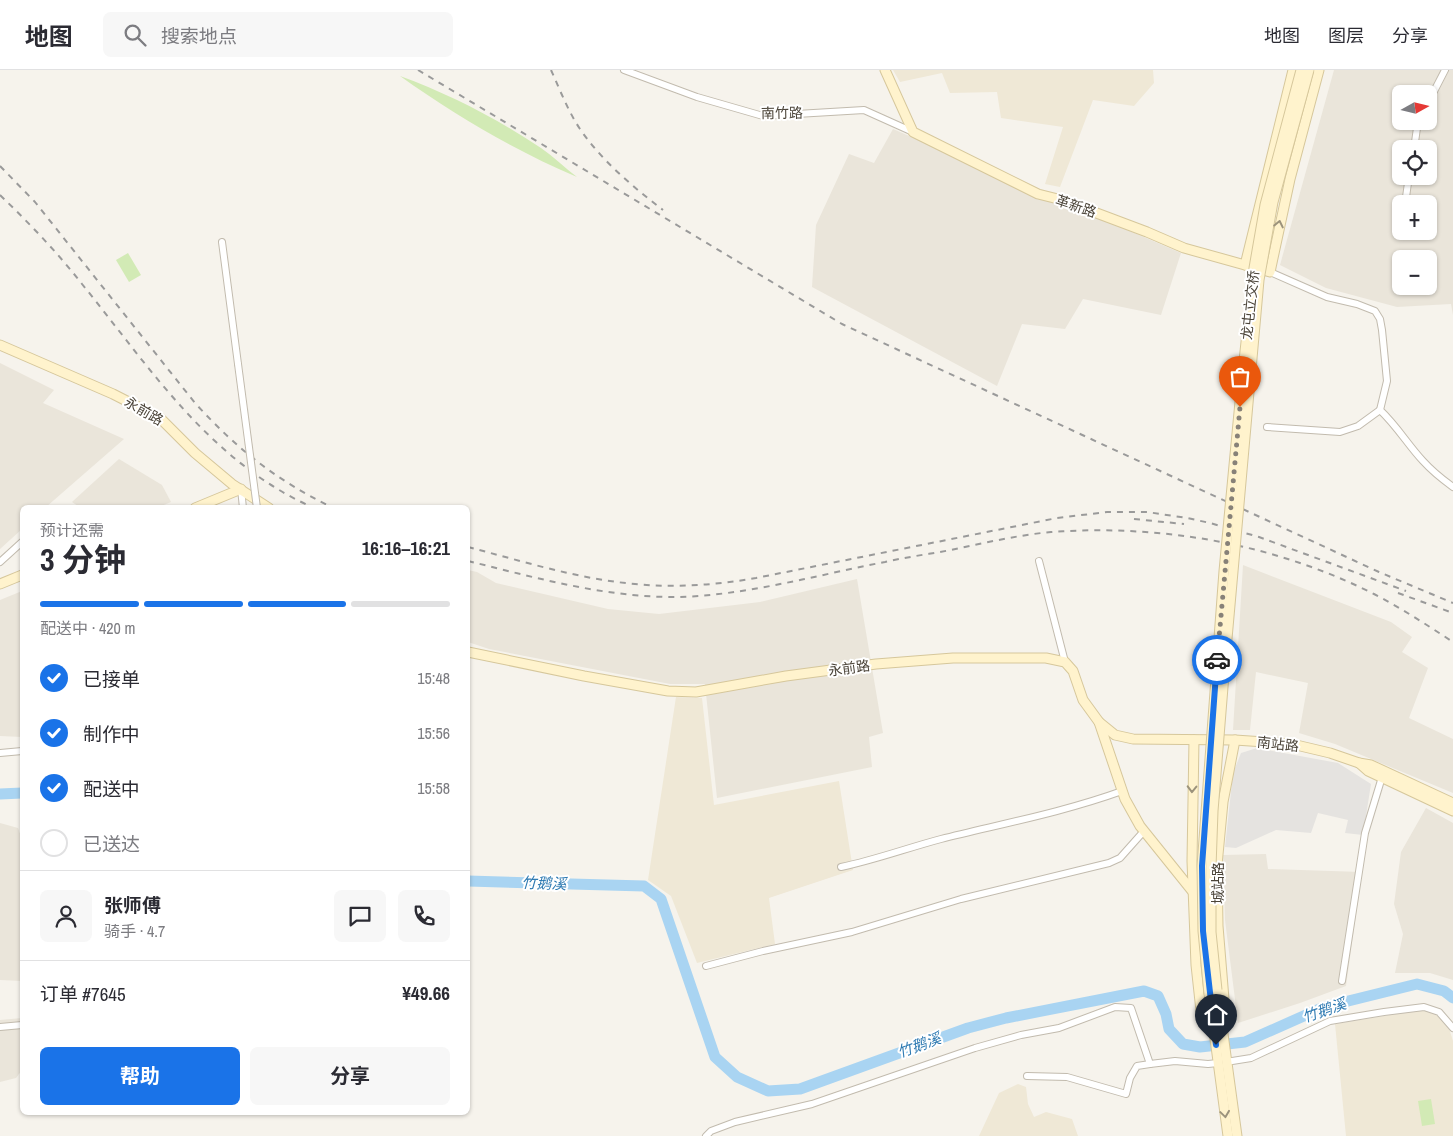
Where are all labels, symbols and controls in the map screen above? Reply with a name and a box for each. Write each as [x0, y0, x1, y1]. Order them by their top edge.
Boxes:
search box [103, 12, 453, 57]
text: 地图 [25, 20, 73, 52]
icon: search [121, 21, 149, 49]
text: 搜索地点 [161, 23, 237, 49]
text: 地图 [1264, 23, 1300, 48]
text: 图层 [1328, 23, 1364, 48]
text: 分享 [1392, 23, 1428, 48]
north arrow [1392, 85, 1438, 130]
map controls [1392, 85, 1437, 295]
street label: 南竹路 [761, 104, 803, 122]
button: locate [1392, 140, 1437, 185]
street label: 革新路 [1053, 191, 1099, 221]
button: + [1392, 195, 1437, 240]
one-way arrow [1274, 220, 1284, 229]
button: − [1392, 250, 1437, 295]
street label: 龙屯立交桥 [1237, 269, 1263, 341]
pin [1219, 356, 1261, 407]
icon: bag [1226, 363, 1254, 391]
street label: 永前路 [121, 393, 167, 429]
text: 预计还需 [40, 519, 104, 541]
text: 16:16–16:21 [362, 535, 450, 561]
text: 3 分钟 [40, 538, 126, 581]
text: 配送中 · 420 m [40, 617, 135, 639]
courier [1192, 635, 1242, 685]
icon: car [1203, 646, 1231, 674]
street label: 永前路 [827, 656, 871, 680]
icon: check [40, 664, 68, 692]
text: 已接单 [83, 666, 140, 692]
text: 15:48 [417, 667, 450, 689]
icon: check [40, 719, 68, 747]
text: 制作中 [83, 721, 140, 747]
text: 15:56 [417, 722, 450, 744]
street label: 南站路 [1256, 733, 1300, 755]
icon: check [40, 774, 68, 802]
text: 配送中 [83, 776, 140, 802]
text: 15:58 [417, 777, 450, 799]
one-way arrow [1187, 785, 1198, 793]
text: 已送达 [83, 831, 140, 857]
street label: 城站路 [1209, 862, 1227, 904]
water label: 竹鹅溪 [521, 872, 569, 894]
button: person [40, 890, 92, 942]
button: chat [334, 890, 386, 942]
button: phone [398, 890, 450, 942]
text: 张师傅 [104, 892, 161, 918]
text: 骑手 · 4.7 [104, 920, 165, 942]
text: ¥49.66 [402, 980, 450, 1006]
text: 订单 #7645 [40, 981, 126, 1007]
water label: 竹鹅溪 [1299, 992, 1351, 1027]
pin [1195, 994, 1237, 1045]
icon: home [1202, 1001, 1230, 1029]
water label: 竹鹅溪 [894, 1027, 946, 1063]
button: 帮助 [40, 1047, 240, 1105]
button: 分享 [250, 1047, 450, 1105]
one-way arrow [1219, 1110, 1230, 1118]

